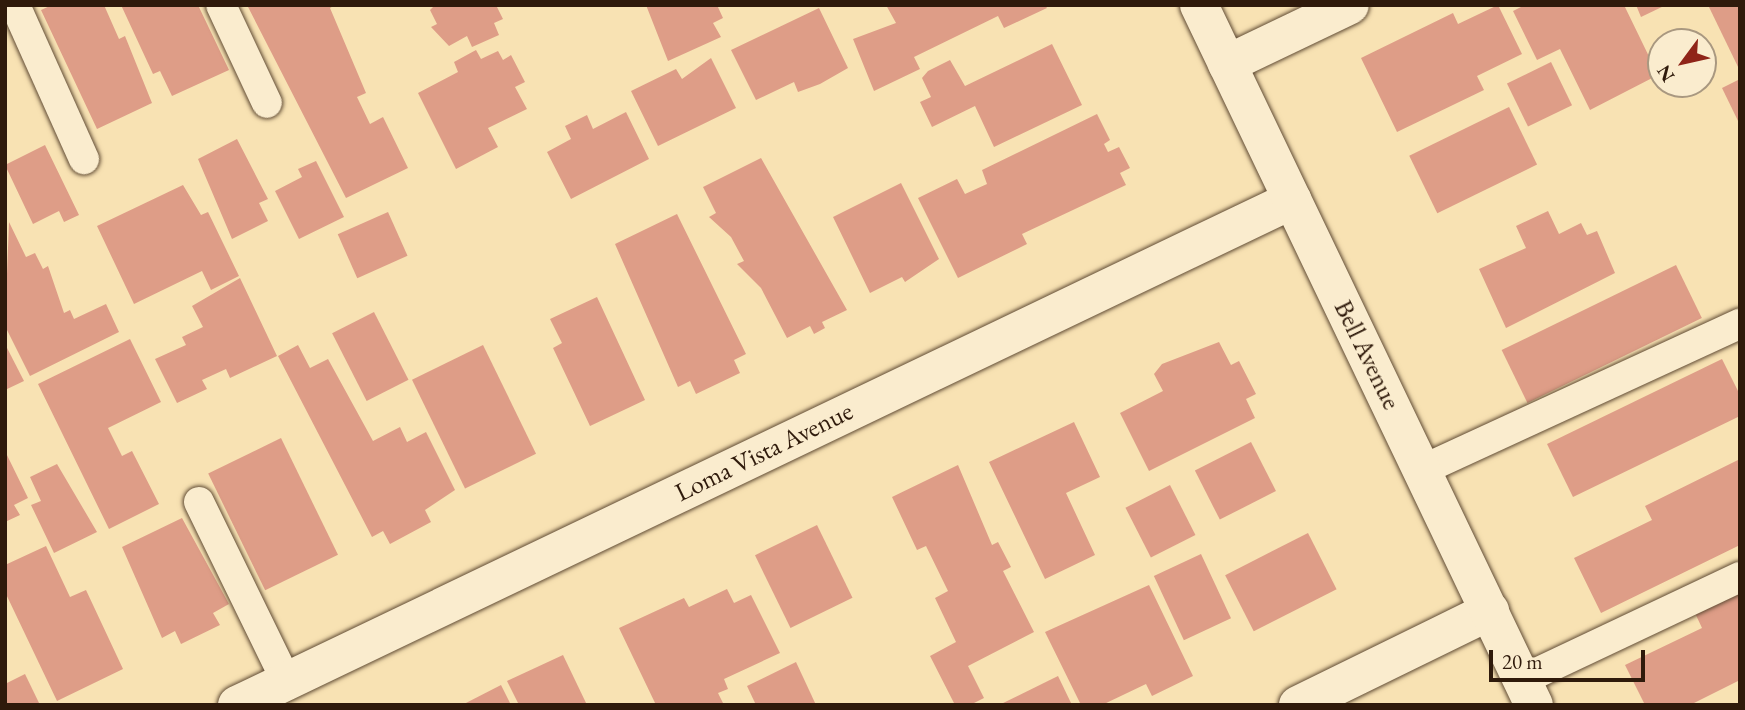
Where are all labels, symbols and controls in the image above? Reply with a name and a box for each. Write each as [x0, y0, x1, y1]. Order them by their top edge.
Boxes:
north arrow [1647, 28, 1717, 98]
text: N [1651, 60, 1680, 87]
street label: Bell Avenue [1327, 295, 1407, 415]
street label: Loma Vista Avenue [670, 395, 858, 509]
scale bar [1493, 636, 1649, 680]
text: 20 m [1502, 648, 1543, 675]

